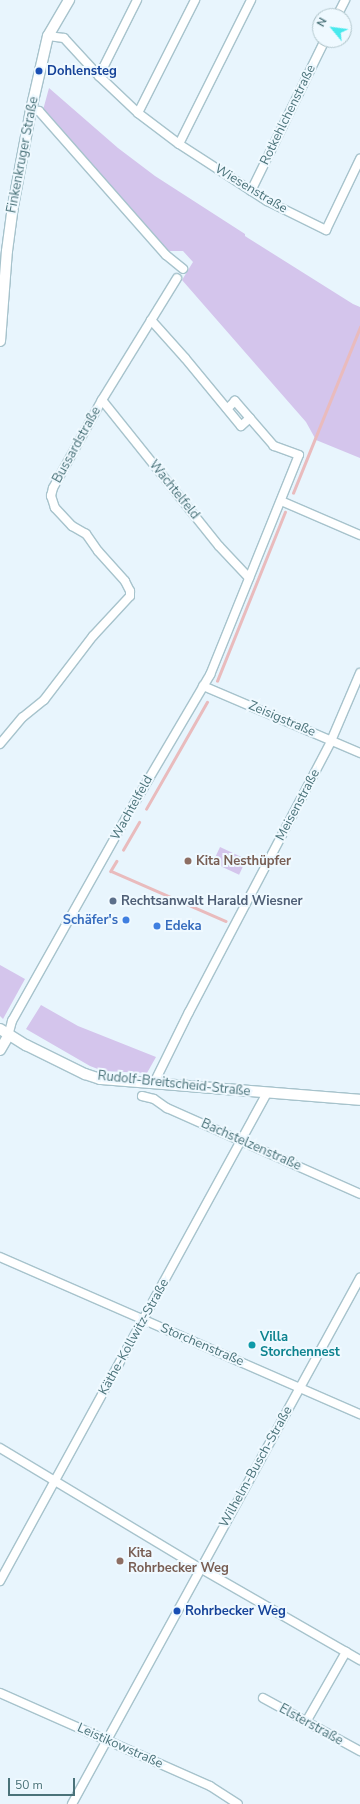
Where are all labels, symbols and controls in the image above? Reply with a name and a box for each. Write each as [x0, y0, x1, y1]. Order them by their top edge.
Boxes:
north arrow [312, 8, 352, 48]
text: N [313, 15, 330, 30]
street label: Rotkehlchenstraße [257, 62, 319, 168]
place label: Dohlensteg [47, 63, 117, 79]
marker: Dohlensteg [34, 66, 44, 76]
street label: Finkenkruger Straße [4, 96, 42, 214]
street label: Wiesenstraße [212, 161, 290, 217]
street label: Bussardstraße [50, 404, 104, 486]
street label: Wachtelfeld [145, 457, 203, 523]
street label: Zeisigstraße [246, 698, 318, 740]
street label: Meisenstraße [273, 767, 323, 843]
street label: Wachtelfeld [108, 773, 156, 843]
place label: Kita Nesthüpfer [196, 853, 291, 869]
marker: Kita Nesthüpfer [183, 856, 193, 866]
place label: Rechtsanwalt Harald Wiesner [121, 893, 303, 909]
marker: Rechtsanwalt Harald Wiesner [108, 896, 118, 906]
place label: Schäfer's [63, 912, 118, 928]
marker: Schäfer's [121, 915, 131, 925]
place label: Edeka [165, 918, 202, 934]
marker: Edeka [152, 921, 162, 931]
street label: Rudolf-Breitscheid-Straße [97, 1068, 251, 1100]
street label: Bachstelzenstraße [199, 1116, 303, 1174]
street label: Käthe-Kollwitz-Straße [96, 1276, 172, 1398]
street label: Storchenstraße [158, 1320, 246, 1370]
place label: Villa Storchennest [260, 1330, 340, 1361]
marker: Villa Storchennest [247, 1340, 257, 1350]
street label: Wilhelm-Busch-Straße [216, 1404, 296, 1530]
place label: Kita Rohrbecker Weg [128, 1546, 229, 1577]
marker: Kita Rohrbecker Weg [115, 1556, 125, 1566]
place label: Rohrbecker Weg [185, 1603, 286, 1619]
marker: Rohrbecker Weg [172, 1606, 182, 1616]
street label: Elsterstraße [276, 1701, 346, 1749]
street label: Leistikowstraße [75, 1720, 165, 1772]
scale bar [10, 1770, 77, 1796]
text: 50 m [15, 1777, 43, 1793]

